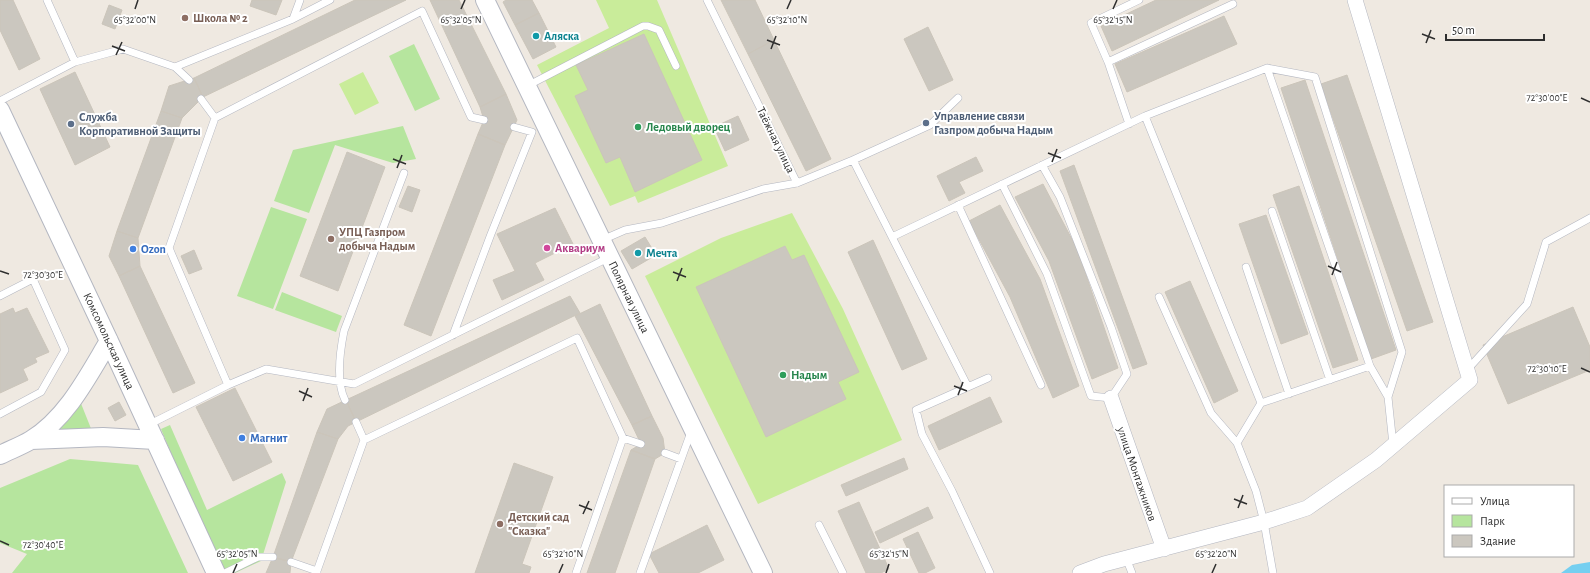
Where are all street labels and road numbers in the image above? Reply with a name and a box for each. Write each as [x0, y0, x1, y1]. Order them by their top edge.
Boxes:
street label: Таёжная улица [754, 105, 797, 176]
street label: Полярная улица [606, 259, 652, 336]
street label: Комсомольская улица [80, 291, 137, 392]
street label: улица Монтажников [1114, 424, 1159, 523]

